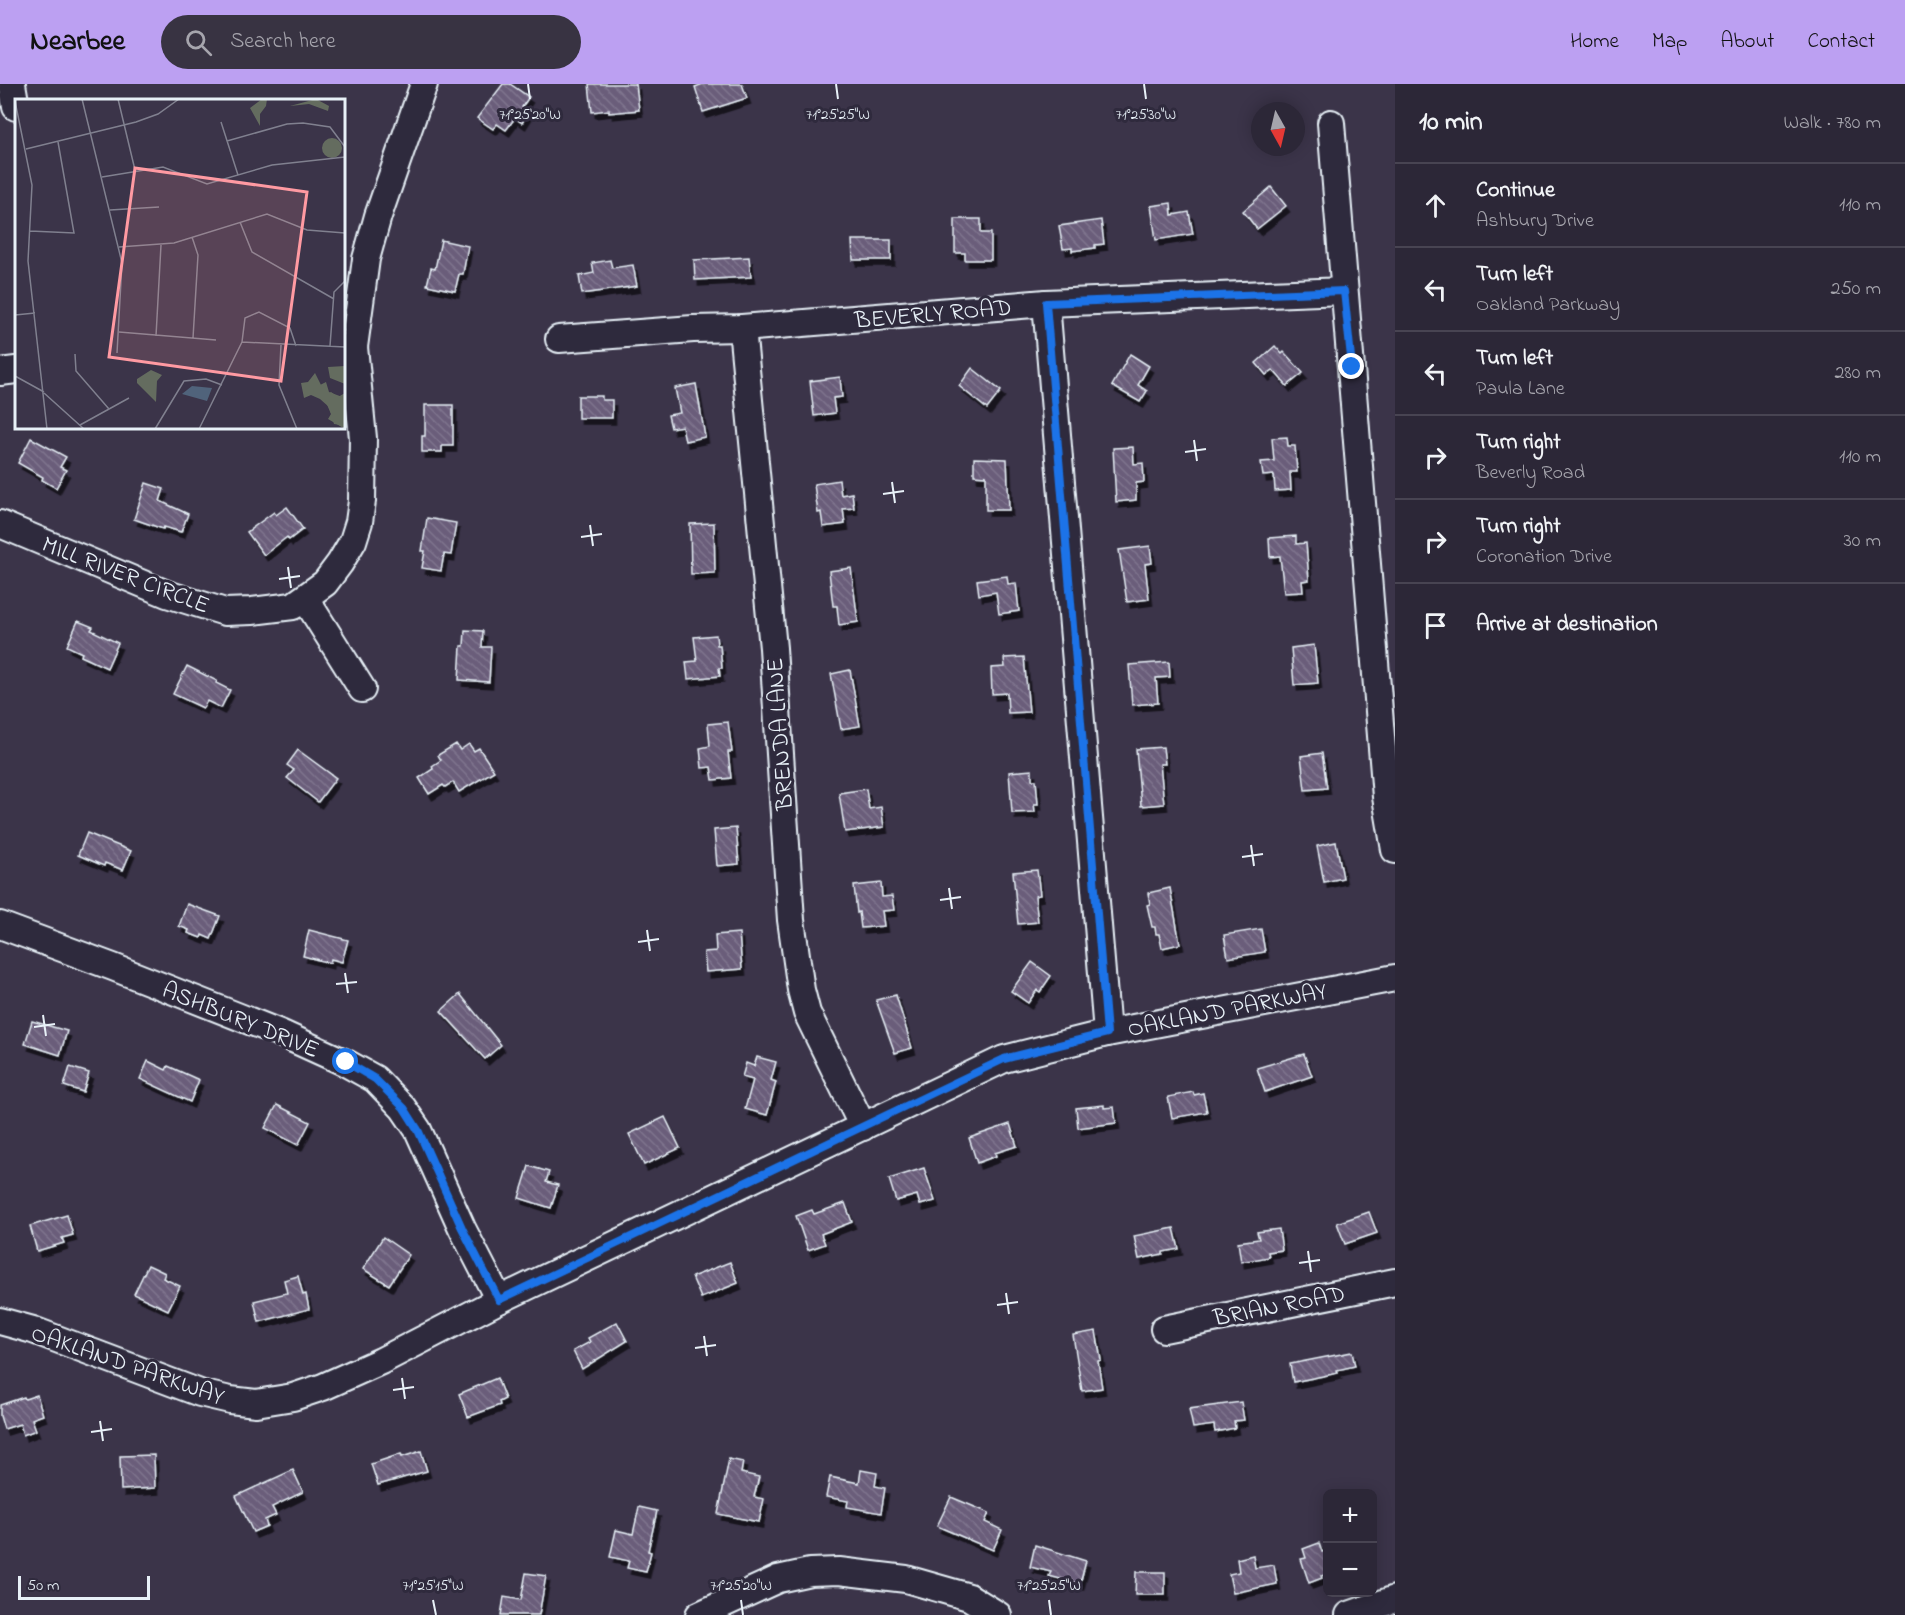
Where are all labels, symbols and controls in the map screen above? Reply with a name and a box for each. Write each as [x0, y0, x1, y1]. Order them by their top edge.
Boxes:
search box [161, 15, 581, 69]
text: Nearbee [30, 22, 125, 63]
icon: search [182, 26, 215, 59]
text: Search here [230, 26, 336, 58]
text: Home [1570, 27, 1619, 57]
text: Map [1652, 27, 1687, 57]
text: About [1720, 27, 1774, 57]
text: Contact [1807, 27, 1875, 57]
inset map [15, 99, 345, 429]
north arrow [1251, 102, 1305, 156]
text: 71°25'20"W [499, 104, 561, 126]
text: 71°25'25"W [806, 104, 870, 126]
text: 71°25'30"W [1116, 104, 1176, 126]
text: 10 min [1419, 104, 1483, 142]
text: Walk · 780 m [1783, 109, 1881, 138]
text: Continue [1476, 175, 1555, 207]
icon: ahead [1419, 189, 1452, 222]
text: 110 m [1839, 191, 1881, 220]
text: Ashbury Drive [1476, 207, 1594, 236]
text: Turn left [1476, 259, 1553, 291]
icon: left [1419, 273, 1452, 306]
text: 250 m [1830, 275, 1881, 304]
street label: BEVERLY ROAD [852, 291, 1013, 340]
text: Oakland Parkway [1476, 291, 1620, 320]
text: Turn left [1476, 343, 1553, 375]
route end [1338, 353, 1364, 379]
icon: left [1419, 357, 1452, 390]
text: 280 m [1834, 359, 1881, 388]
text: Paula Lane [1476, 375, 1565, 404]
text: Turn right [1476, 427, 1561, 459]
icon: right [1419, 441, 1452, 474]
text: 110 m [1839, 443, 1881, 472]
text: Beverly Road [1476, 459, 1585, 488]
text: Turn right [1476, 511, 1561, 543]
icon: right [1419, 525, 1452, 558]
text: 30 m [1844, 527, 1881, 556]
street label: MILL RIVER CIRCLE [36, 528, 214, 624]
text: Coronation Drive [1476, 543, 1612, 572]
icon: arrive [1419, 609, 1452, 642]
text: Arrive at destination [1476, 609, 1658, 641]
street label: BRENDA LANE [759, 656, 804, 812]
street label: ASHBURY DRIVE [156, 974, 324, 1069]
street label: OAKLAND PARKWAY [1125, 975, 1330, 1048]
route start [332, 1048, 358, 1074]
street label: BRIAN ROAD [1210, 1278, 1348, 1338]
street label: OAKLAND PARKWAY [26, 1317, 228, 1416]
map controls [1323, 1489, 1377, 1597]
button: + [1323, 1489, 1377, 1543]
button: − [1323, 1543, 1377, 1597]
scale bar [18, 1573, 150, 1600]
text: 50 m [27, 1574, 59, 1598]
text: 71°25'15"W [402, 1575, 464, 1597]
text: 71°25'20"W [710, 1575, 772, 1597]
text: 71°25'25"W [1017, 1575, 1081, 1597]

